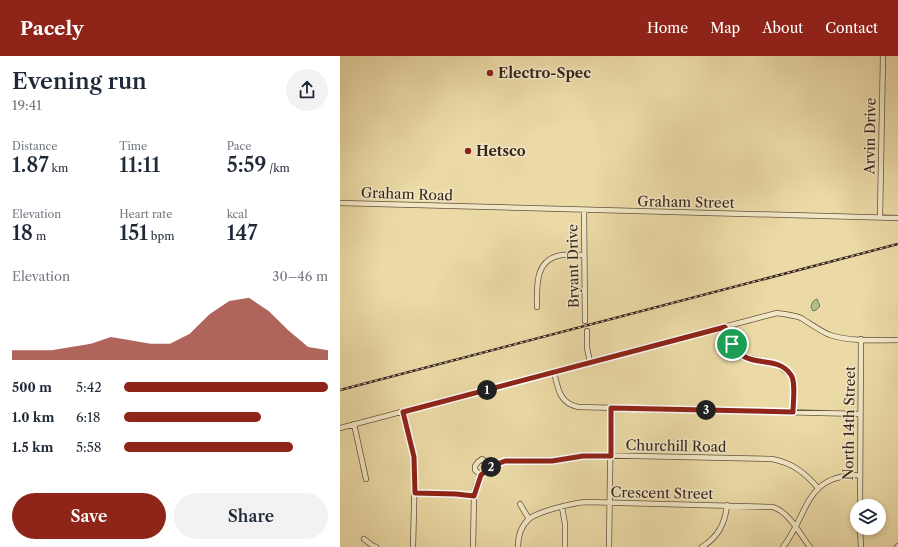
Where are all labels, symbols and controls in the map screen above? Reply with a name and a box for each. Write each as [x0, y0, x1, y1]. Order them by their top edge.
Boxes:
text: Pacely [20, 17, 84, 40]
text: Home [647, 19, 688, 37]
text: Map [710, 19, 740, 37]
text: About [762, 19, 803, 37]
text: Contact [825, 19, 878, 37]
place label: Electro-Spec [498, 64, 591, 82]
text: Evening run [12, 68, 147, 95]
marker: Electro-Spec [485, 68, 495, 78]
button: share [286, 69, 328, 111]
text: 19:41 [12, 97, 42, 113]
street label: Arvin Drive [860, 97, 880, 176]
text: Distance [12, 139, 58, 153]
text: Time [119, 139, 147, 153]
text: Pace [227, 139, 252, 153]
place label: Hetsco [476, 142, 526, 160]
marker: Hetsco [463, 146, 473, 156]
text: 1.87 [12, 153, 49, 177]
text: 11:11 [119, 153, 160, 177]
text: 5:59 [227, 153, 266, 177]
text: km [49, 161, 68, 175]
text: /km [266, 161, 290, 175]
street label: Graham Road [361, 183, 454, 205]
street label: Graham Street [637, 192, 735, 212]
text: Elevation [12, 207, 61, 221]
text: Heart rate [119, 207, 172, 221]
text: kcal [227, 207, 247, 221]
text: 18 [12, 221, 33, 245]
text: 151 [119, 221, 148, 245]
text: 147 [227, 221, 257, 245]
street label: Bryant Drive [563, 224, 583, 308]
text: m [33, 229, 46, 243]
text: bpm [148, 229, 175, 243]
text: Elevation [12, 268, 70, 284]
text: 30–46 m [272, 268, 328, 284]
pin [715, 327, 749, 361]
icon: arrive [721, 333, 743, 355]
street label: North 14th Street [839, 366, 859, 480]
text: 500 m [12, 379, 52, 395]
text: 5:42 [76, 379, 102, 395]
pin: 1 [477, 380, 497, 400]
text: 1 [485, 383, 489, 397]
pin: 3 [696, 400, 716, 420]
text: 3 [703, 403, 709, 417]
text: 1.0 km [12, 409, 54, 425]
text: 6:18 [76, 409, 100, 425]
street label: Churchill Road [625, 436, 727, 456]
text: 1.5 km [12, 439, 53, 455]
text: 5:58 [76, 439, 101, 455]
pin: 2 [481, 457, 501, 477]
text: 2 [488, 460, 494, 474]
street label: Crescent Street [610, 483, 714, 503]
button: Save [12, 493, 166, 539]
button: Share [174, 493, 328, 539]
map controls [850, 499, 886, 535]
button: layers [850, 499, 886, 535]

